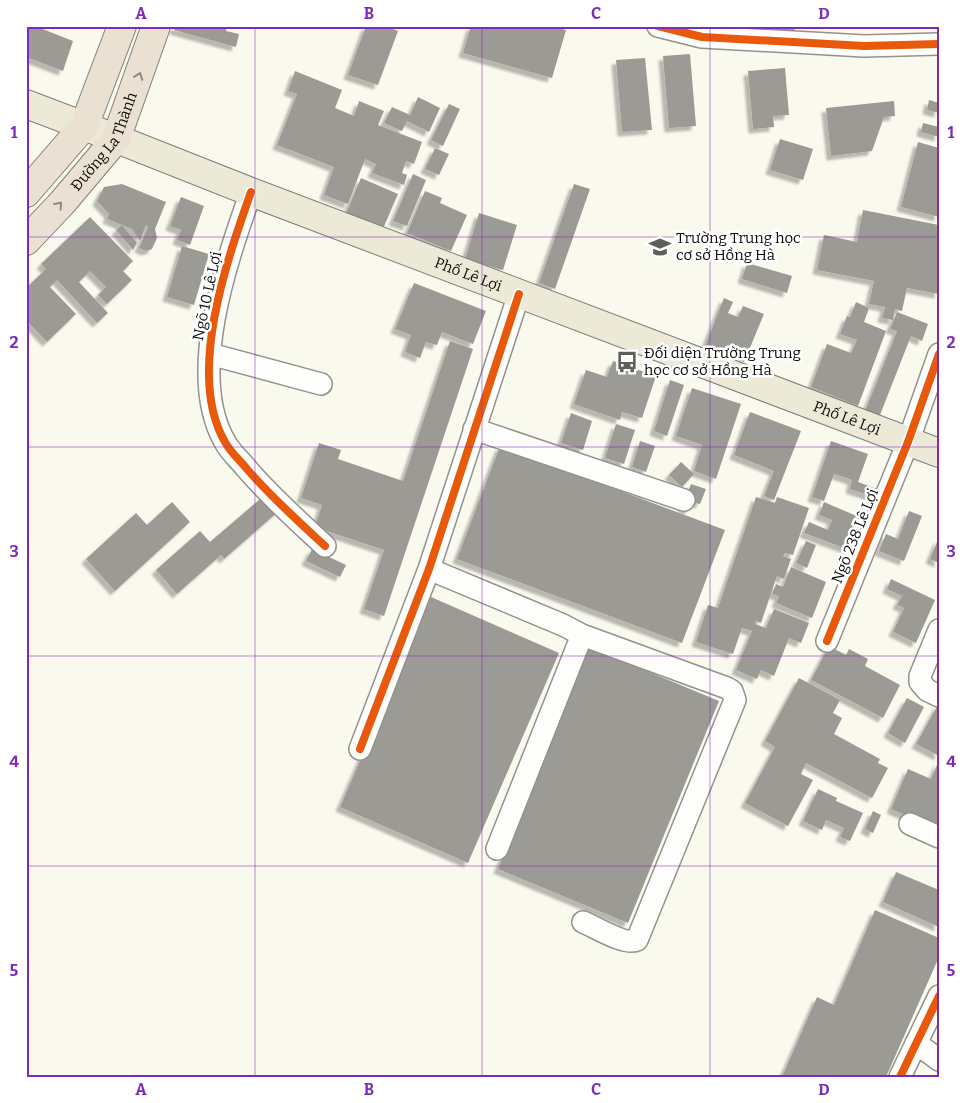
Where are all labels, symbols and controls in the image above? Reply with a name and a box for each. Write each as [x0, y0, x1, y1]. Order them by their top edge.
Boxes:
text: A [135, 4, 147, 23]
text: B [364, 4, 374, 23]
text: C [591, 4, 601, 23]
text: D [818, 4, 830, 23]
one-way arrow [133, 73, 143, 81]
street label: Đường La Thành [67, 89, 141, 195]
text: 1 [11, 123, 18, 142]
text: 1 [948, 123, 955, 142]
one-way arrow [53, 202, 62, 211]
place label: Trường Trung học cơ sở Hồng Hà [676, 229, 801, 264]
school or university icon: Trường Trung học cơ sở Hồng Hà [647, 234, 673, 260]
street label: Ngõ 10 Lê Lợi [189, 249, 225, 342]
street label: Phố Lê Lợi [432, 254, 505, 296]
text: 2 [9, 333, 19, 352]
text: 2 [946, 333, 956, 352]
place label: Đối diện Trường Trung học cơ sở Hồng Hà [644, 344, 801, 379]
bus stop icon: Đối diện Trường Trung học cơ sở Hồng Hà [614, 349, 640, 375]
street label: Phố Lê Lợi [811, 397, 884, 439]
street label: Ngõ 238 Lê Lợi [828, 485, 882, 586]
text: 3 [9, 542, 19, 561]
text: 3 [946, 542, 956, 561]
text: 4 [9, 752, 19, 771]
text: 4 [946, 752, 956, 771]
text: 5 [10, 961, 19, 980]
text: 5 [947, 961, 956, 980]
text: A [135, 1080, 147, 1099]
text: B [364, 1080, 374, 1099]
text: C [591, 1080, 601, 1099]
text: D [818, 1080, 830, 1099]

